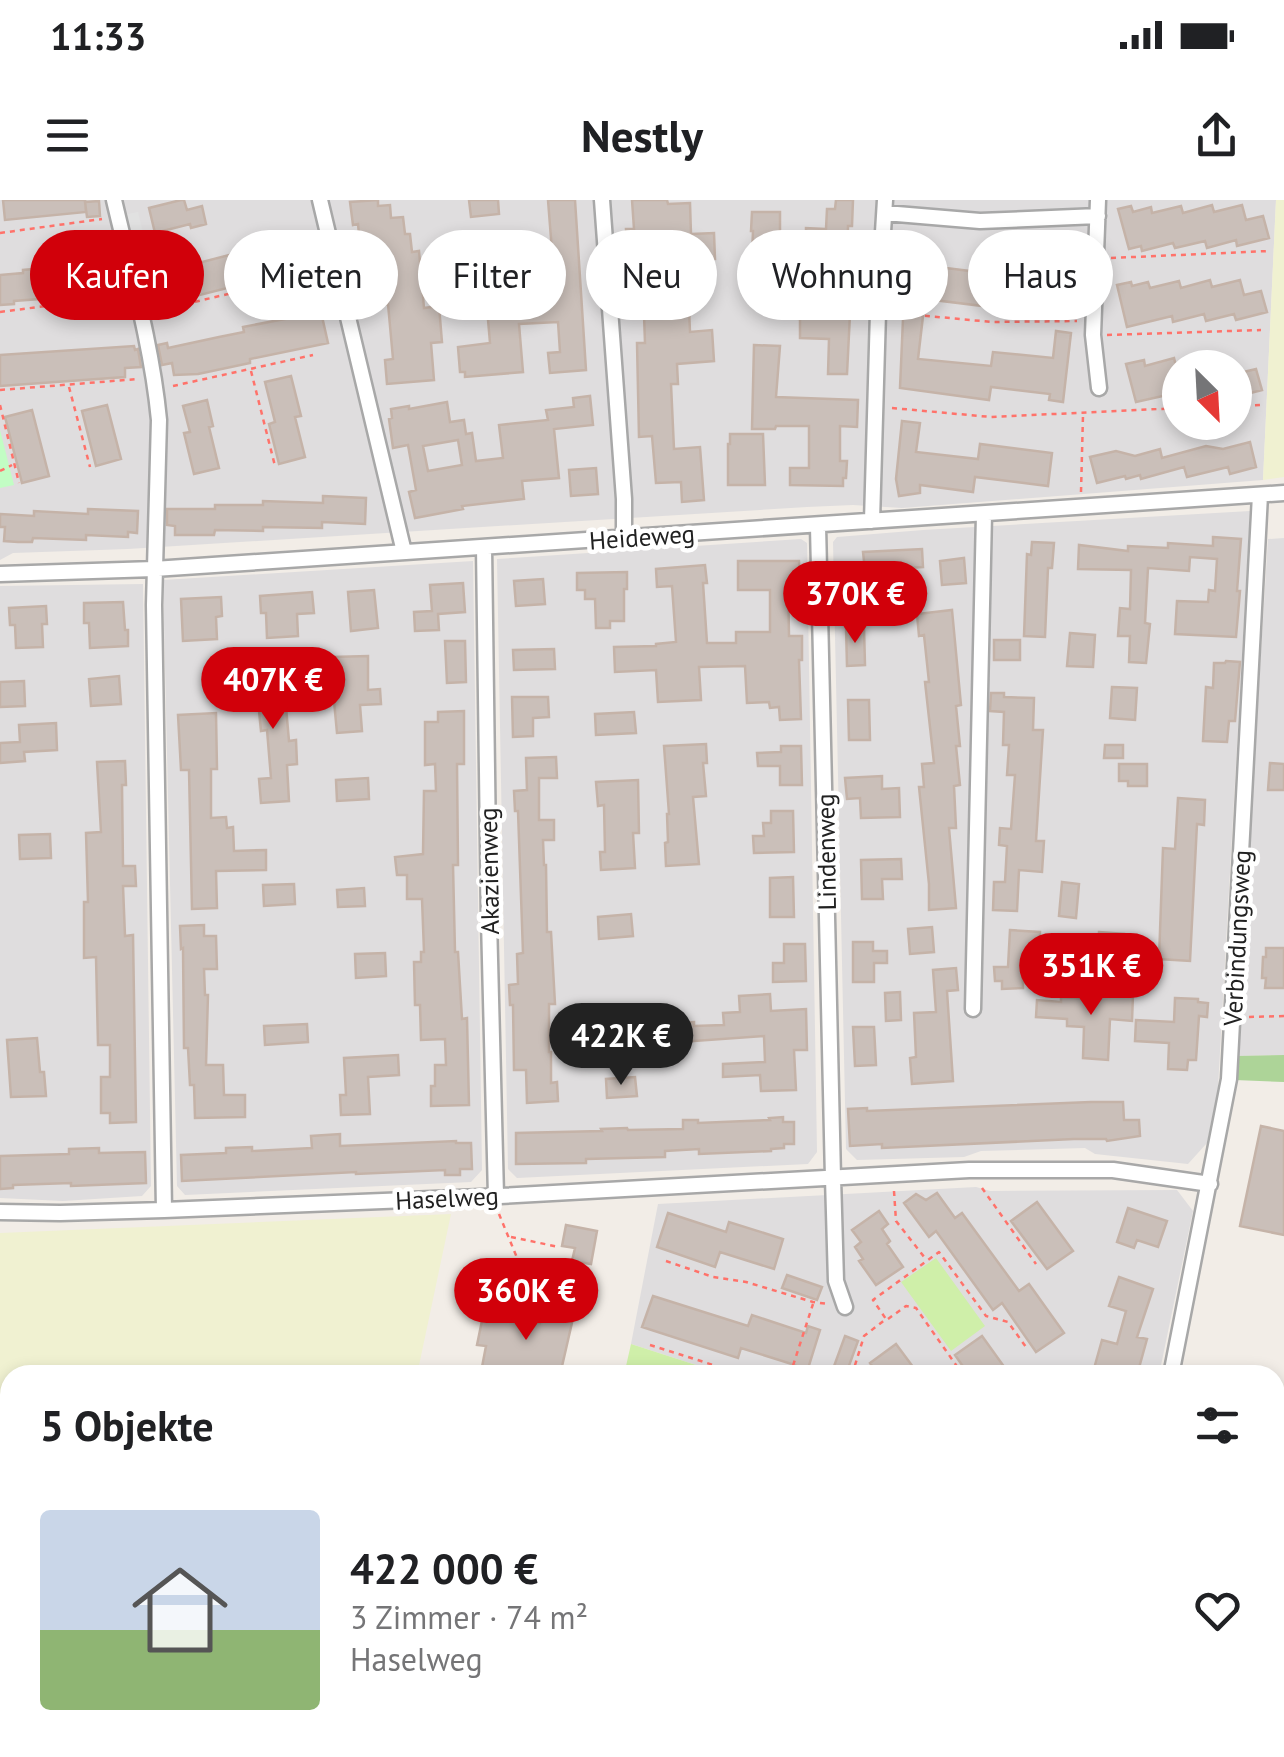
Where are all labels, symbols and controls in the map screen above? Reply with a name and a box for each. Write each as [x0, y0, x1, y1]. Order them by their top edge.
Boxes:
text: 11:33 [50, 11, 146, 60]
text: Nestly [581, 106, 703, 164]
icon: menu [40, 108, 95, 163]
icon: share [1189, 108, 1244, 163]
chip: Kaufen [30, 230, 204, 320]
chip: Mieten [224, 230, 398, 320]
chip: Filter [418, 230, 566, 320]
chip: Neu [586, 230, 717, 320]
chip: Wohnung [737, 230, 948, 320]
chip: Haus [968, 230, 1113, 320]
north arrow [1162, 350, 1252, 440]
map controls [1162, 350, 1252, 440]
street label: Heideweg [588, 517, 696, 557]
pin: 370K € [774, 561, 936, 646]
text: 370K € [805, 572, 905, 614]
pin: 407K € [192, 647, 354, 732]
text: 407K € [223, 658, 323, 700]
street label: Lindenweg [809, 793, 843, 911]
street label: Akazienweg [472, 807, 506, 935]
street label: Verbindungsweg [1216, 849, 1258, 1028]
pin: 351K € [1010, 933, 1172, 1018]
text: 351K € [1041, 944, 1141, 986]
pin: 422K € [540, 1003, 702, 1088]
text: 422K € [571, 1014, 671, 1056]
street label: Haselweg [394, 1179, 500, 1217]
pin: 360K € [445, 1258, 607, 1343]
text: 360K € [476, 1269, 576, 1311]
text: 5 Objekte [40, 1398, 214, 1453]
icon: filters [1190, 1398, 1245, 1453]
text: 422 000 € [350, 1541, 538, 1596]
icon: home [120, 1550, 240, 1670]
icon: heart [1190, 1583, 1245, 1638]
text: 3 Zimmer · 74 m² [350, 1596, 588, 1638]
text: Haselweg [350, 1638, 483, 1680]

